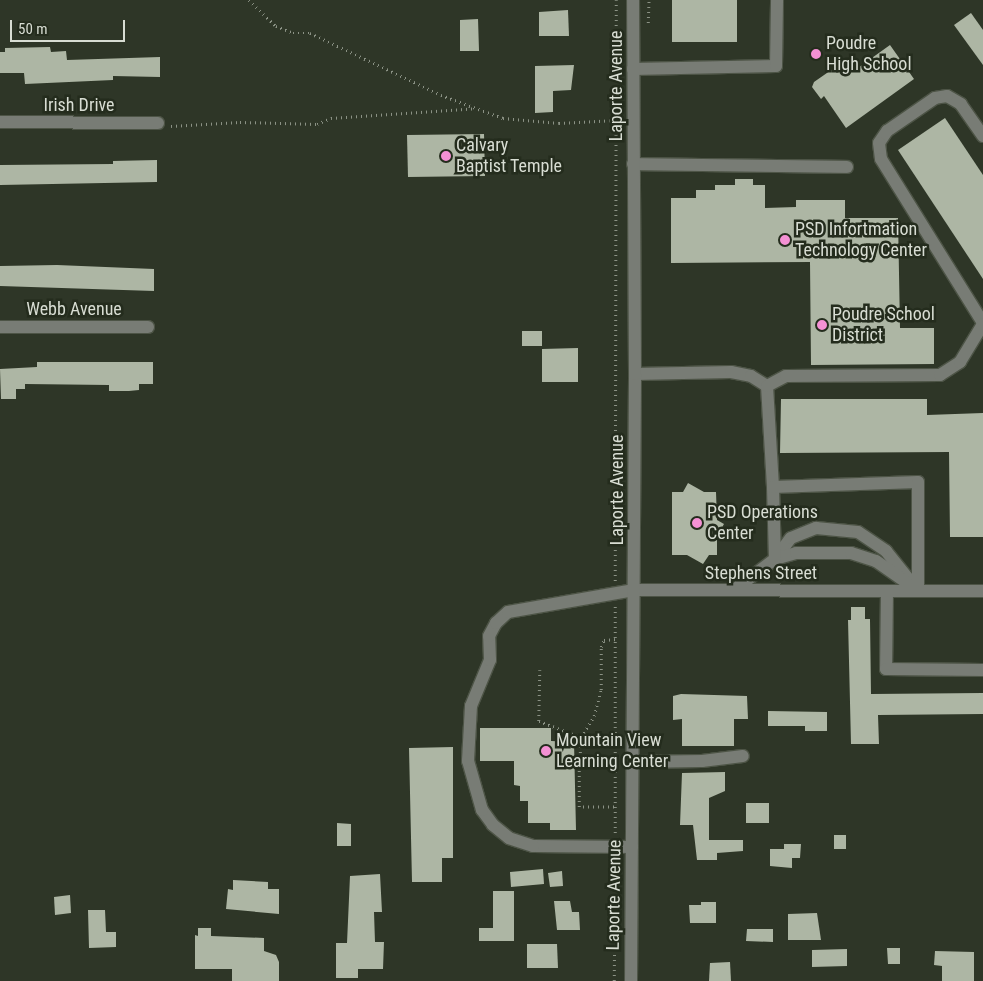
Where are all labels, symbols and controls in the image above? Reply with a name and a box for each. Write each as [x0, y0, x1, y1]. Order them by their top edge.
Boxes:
scale bar [12, 10, 128, 42]
text: 50 m [18, 20, 48, 38]
street label: Laporte Avenue [605, 31, 627, 141]
place label: Poudre High School [826, 33, 912, 76]
marker: Poudre High School [810, 48, 822, 60]
street label: Irish Drive [43, 94, 115, 116]
place label: Calvary Baptist Temple [456, 135, 562, 178]
marker: Calvary Baptist Temple [440, 150, 452, 162]
place label: PSD Infortmation Technology Center [795, 219, 927, 262]
marker: PSD Infortmation Technology Center [779, 234, 791, 246]
street label: Webb Avenue [26, 298, 122, 320]
place label: Poudre School District [832, 304, 935, 346]
marker: Poudre School District [816, 319, 828, 331]
street label: Laporte Avenue [606, 435, 628, 545]
place label: PSD Operations Center [707, 502, 818, 544]
marker: PSD Operations Center [691, 517, 703, 529]
street label: Stephens Street [705, 562, 817, 584]
place label: Mountain View Learning Center [556, 730, 668, 772]
marker: Mountain View Learning Center [540, 745, 552, 757]
street label: Laporte Avenue [602, 839, 626, 951]

